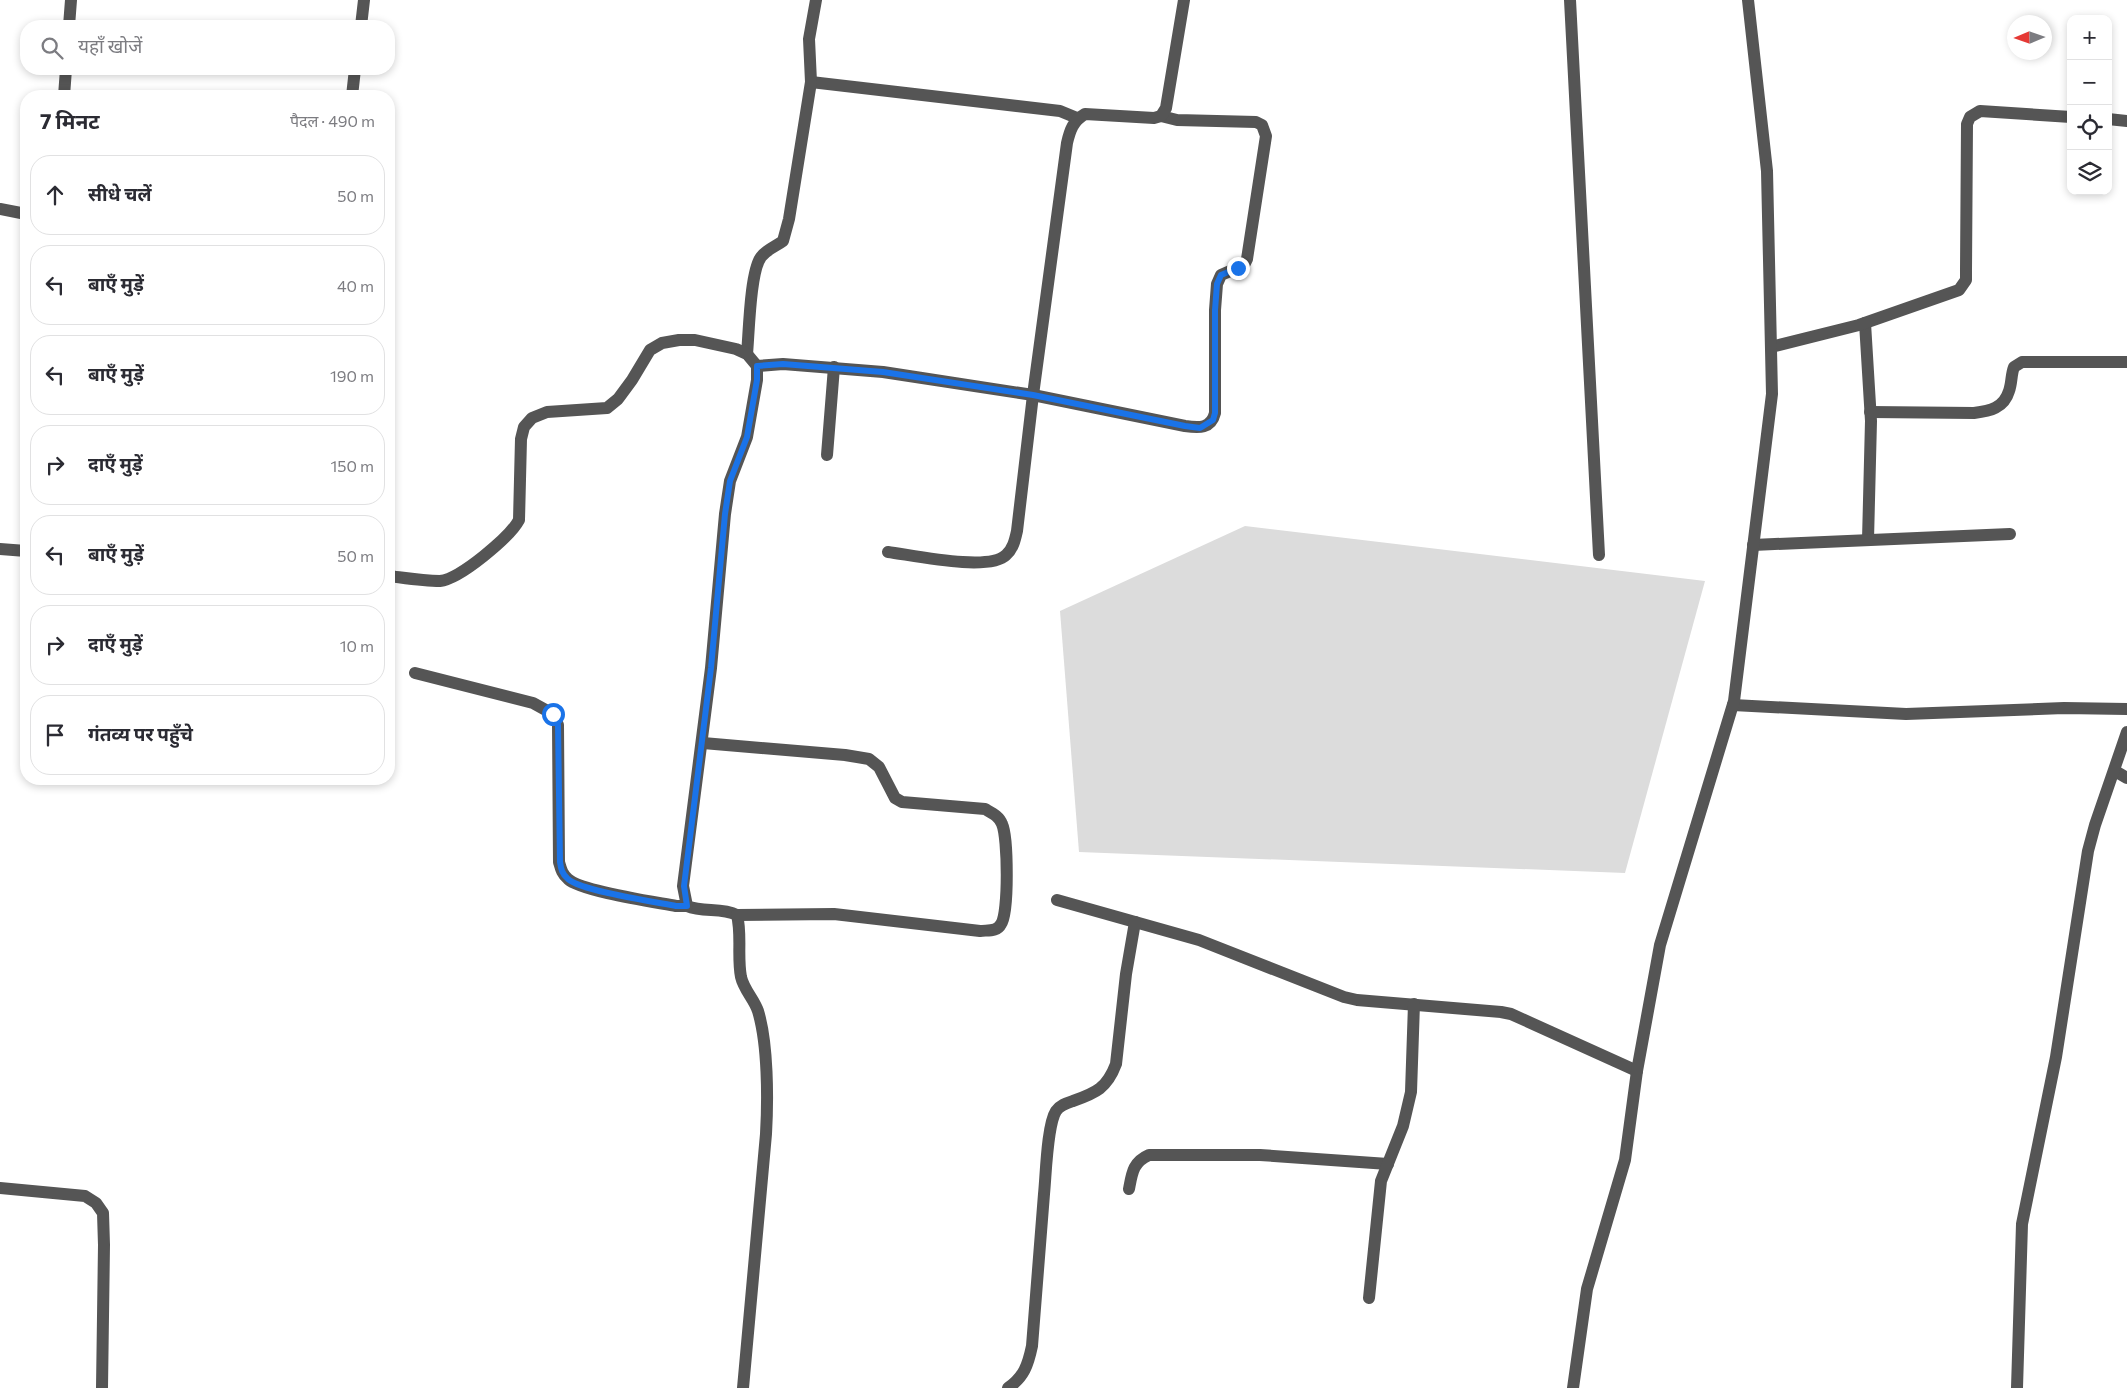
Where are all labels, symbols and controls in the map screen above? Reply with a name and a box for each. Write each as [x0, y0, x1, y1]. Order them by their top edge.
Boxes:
north arrow [2007, 15, 2052, 60]
map controls [2067, 15, 2112, 195]
button: + [2067, 15, 2112, 60]
search box [20, 20, 395, 75]
icon: search [38, 34, 66, 62]
text: यहाँ खोजें [78, 34, 142, 57]
button: − [2067, 60, 2112, 105]
button: locate [2067, 105, 2112, 150]
text: 7 मिनट [40, 108, 100, 133]
text: पैदल · 490 m [290, 111, 375, 130]
button: layers [2067, 150, 2112, 195]
icon: ahead [41, 181, 69, 209]
text: सीधे चलें [88, 182, 152, 205]
text: 50 m [337, 186, 374, 205]
route end [1227, 257, 1250, 280]
icon: left [41, 271, 69, 299]
text: बाएँ मुड़ें [88, 272, 144, 295]
text: 40 m [337, 276, 374, 295]
icon: left [41, 361, 69, 389]
text: बाएँ मुड़ें [88, 362, 144, 385]
text: 190 m [330, 366, 374, 385]
icon: right [41, 451, 69, 479]
text: दाएँ मुड़ें [88, 452, 143, 475]
text: 150 m [331, 456, 374, 475]
icon: left [41, 541, 69, 569]
text: बाएँ मुड़ें [88, 542, 144, 565]
text: 50 m [337, 546, 374, 565]
icon: right [41, 631, 69, 659]
text: दाएँ मुड़ें [88, 632, 143, 655]
text: 10 m [340, 636, 374, 655]
route start [542, 703, 565, 726]
icon: arrive [41, 721, 69, 749]
text: गंतव्य पर पहुँचे [88, 722, 193, 745]

